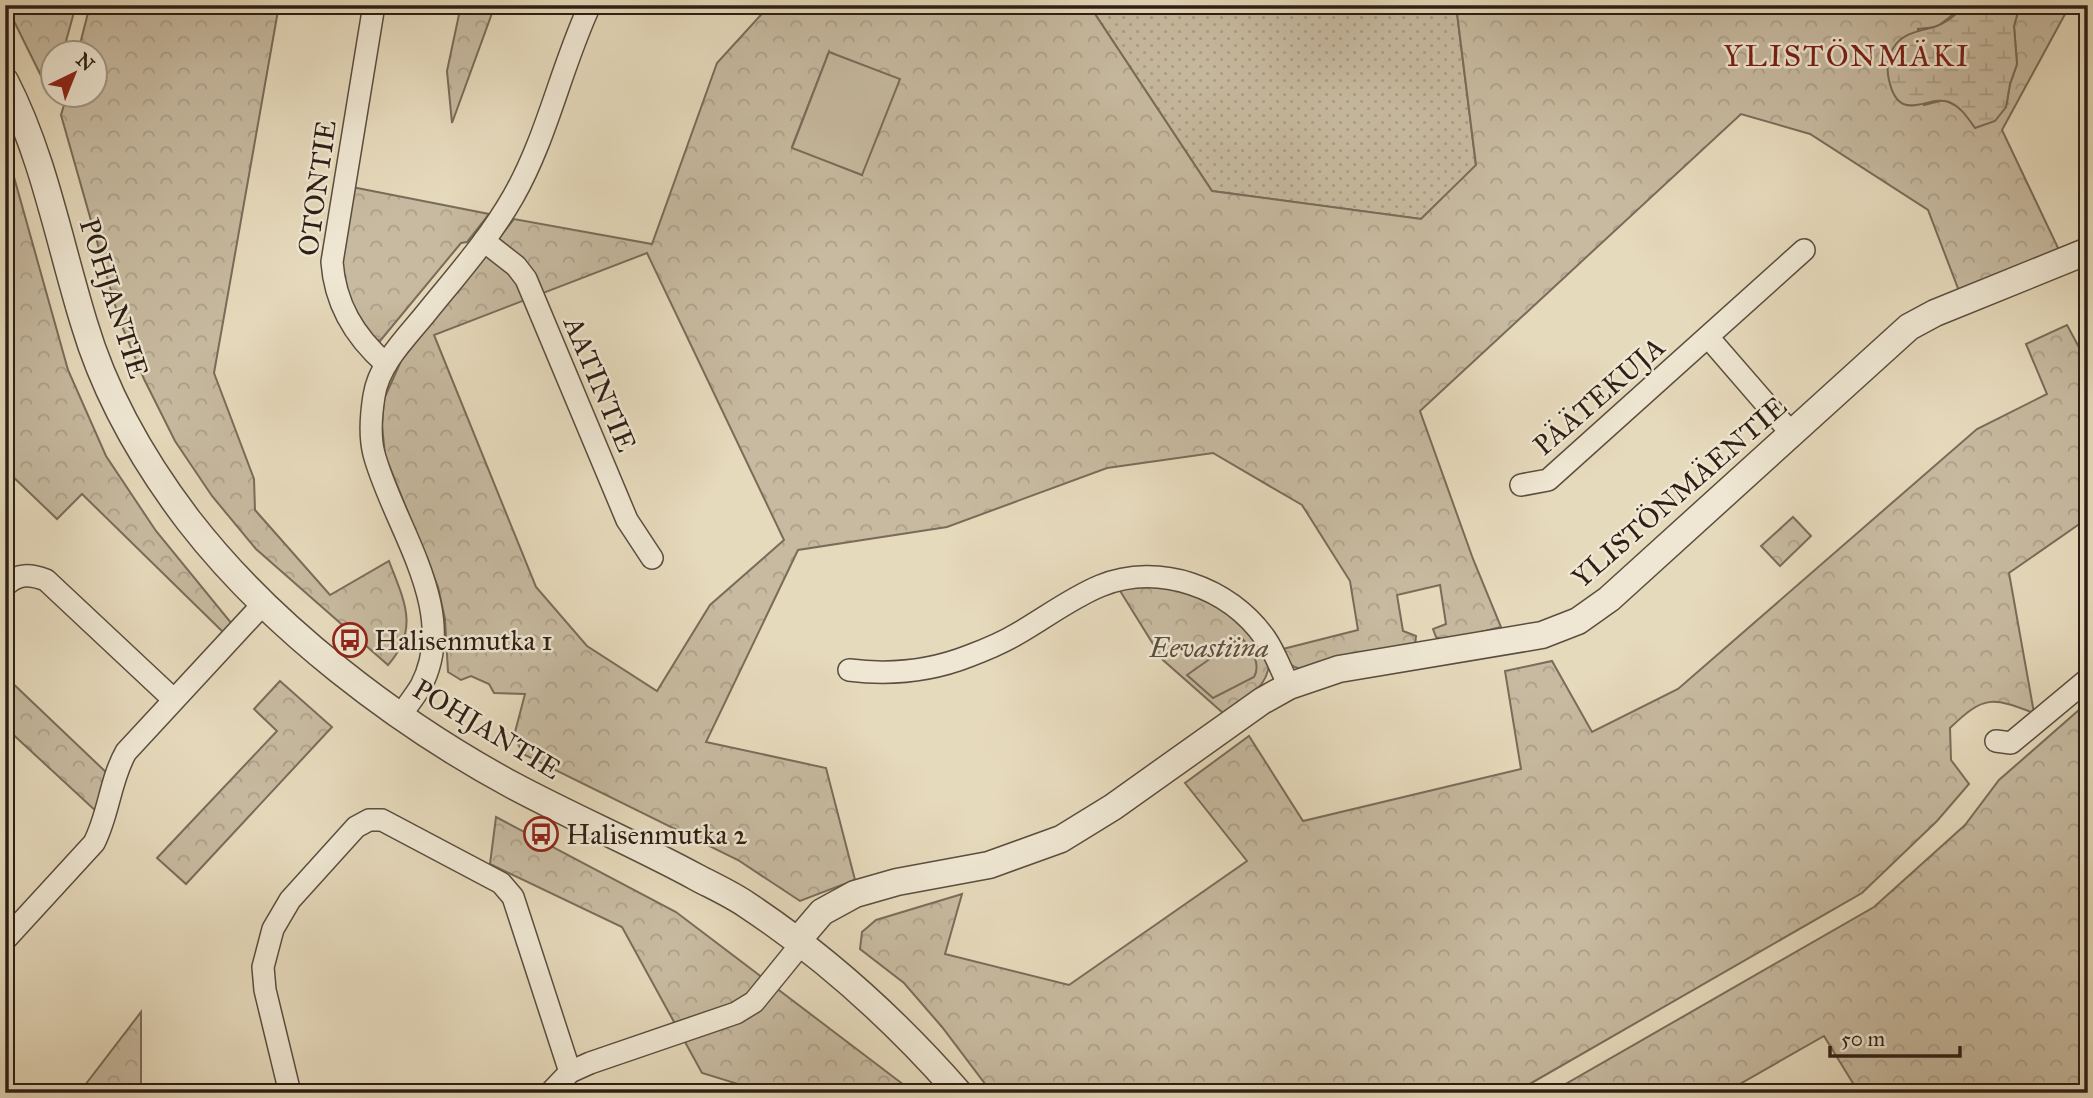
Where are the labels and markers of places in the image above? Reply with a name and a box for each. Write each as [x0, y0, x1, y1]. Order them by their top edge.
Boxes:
bus stop icon: Halisenmutka 1 [331, 621, 369, 659]
place label: Halisenmutka 1 [374, 623, 552, 658]
bus stop icon: Halisenmutka 2 [522, 815, 560, 853]
place label: Halisenmutka 2 [566, 817, 747, 852]

